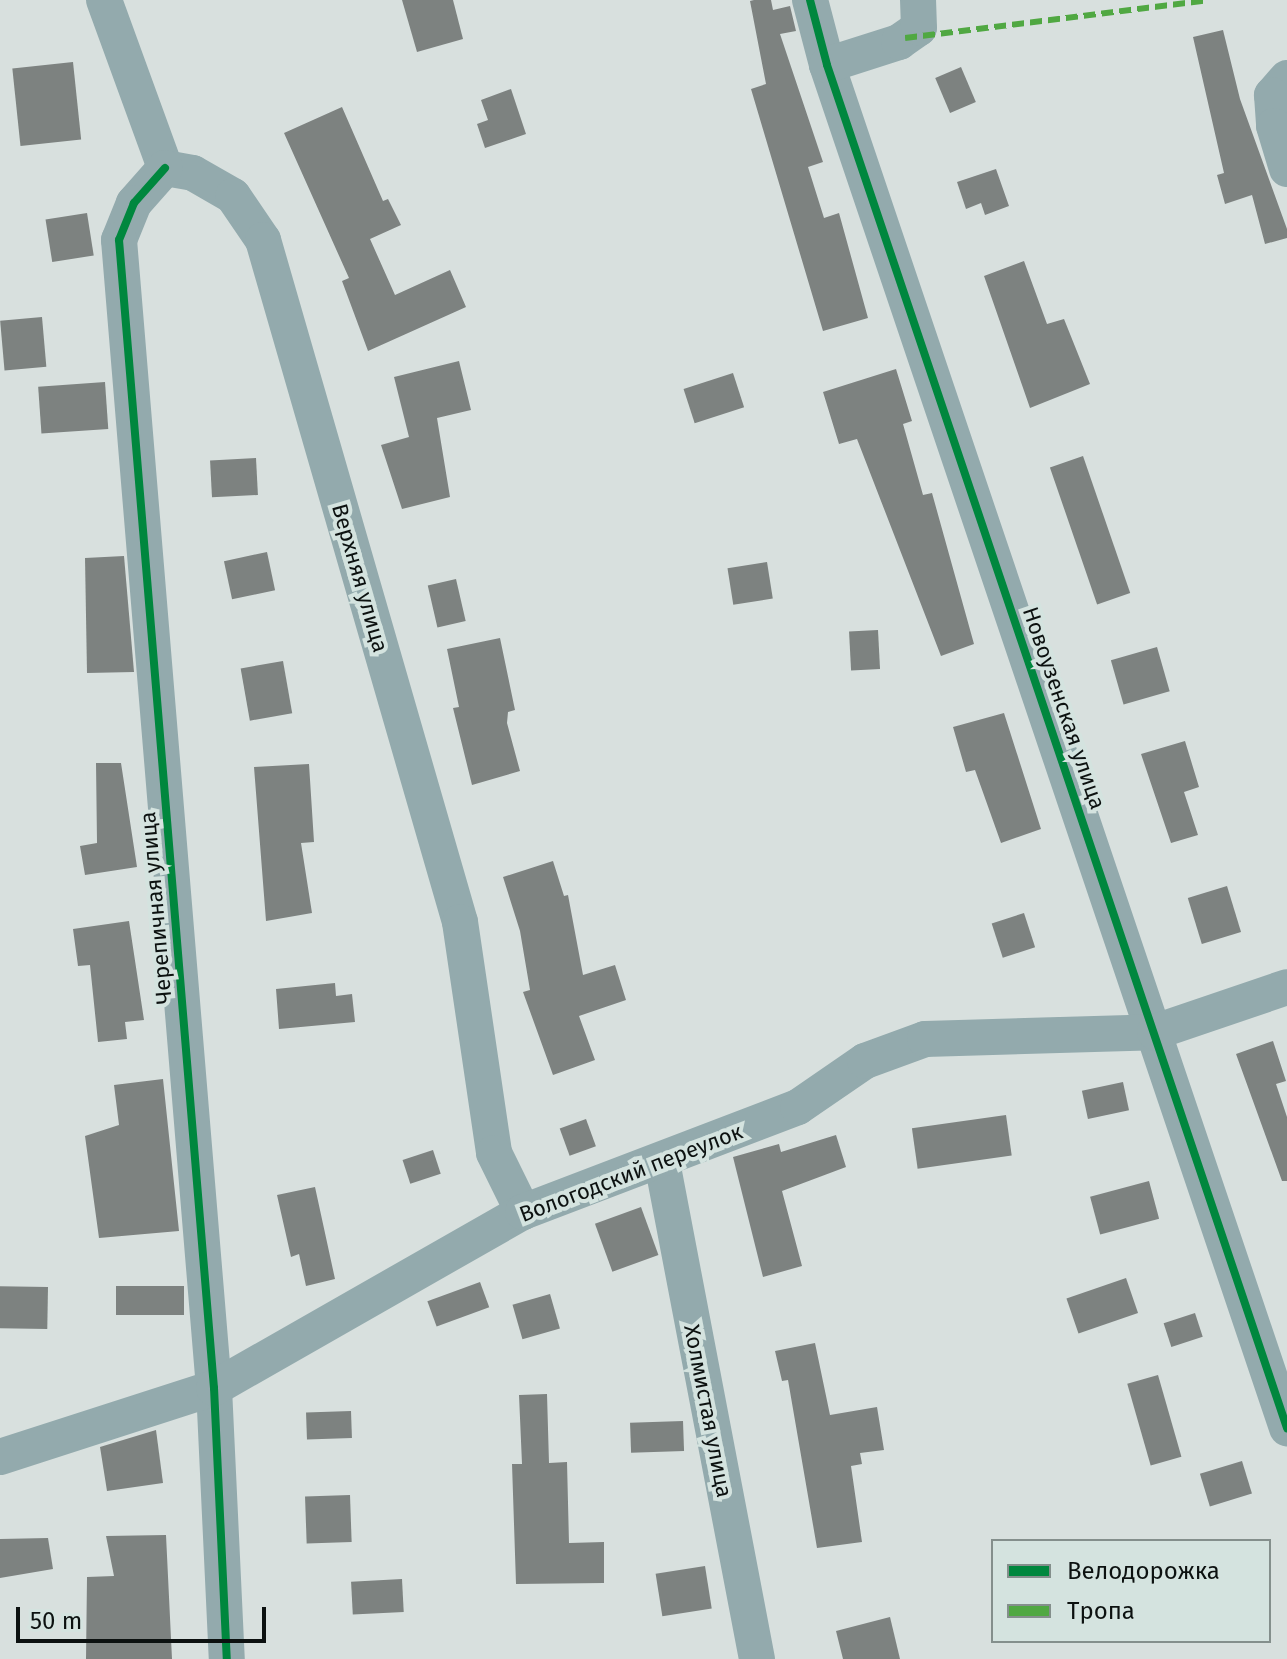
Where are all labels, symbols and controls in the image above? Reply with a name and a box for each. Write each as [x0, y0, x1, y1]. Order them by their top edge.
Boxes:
street label: Верхняя улица [326, 501, 394, 655]
street label: Новоузенская улица [1017, 603, 1111, 813]
street label: Черепичная улица [134, 811, 178, 1005]
street label: Вологодский переулок [516, 1118, 746, 1228]
street label: Холмистая улица [678, 1322, 738, 1500]
legend [991, 1539, 1271, 1643]
text: Велодорожка [1067, 1557, 1220, 1585]
scale bar [20, 1591, 270, 1641]
text: Тропа [1067, 1597, 1135, 1625]
text: 50 m [30, 1607, 82, 1635]

